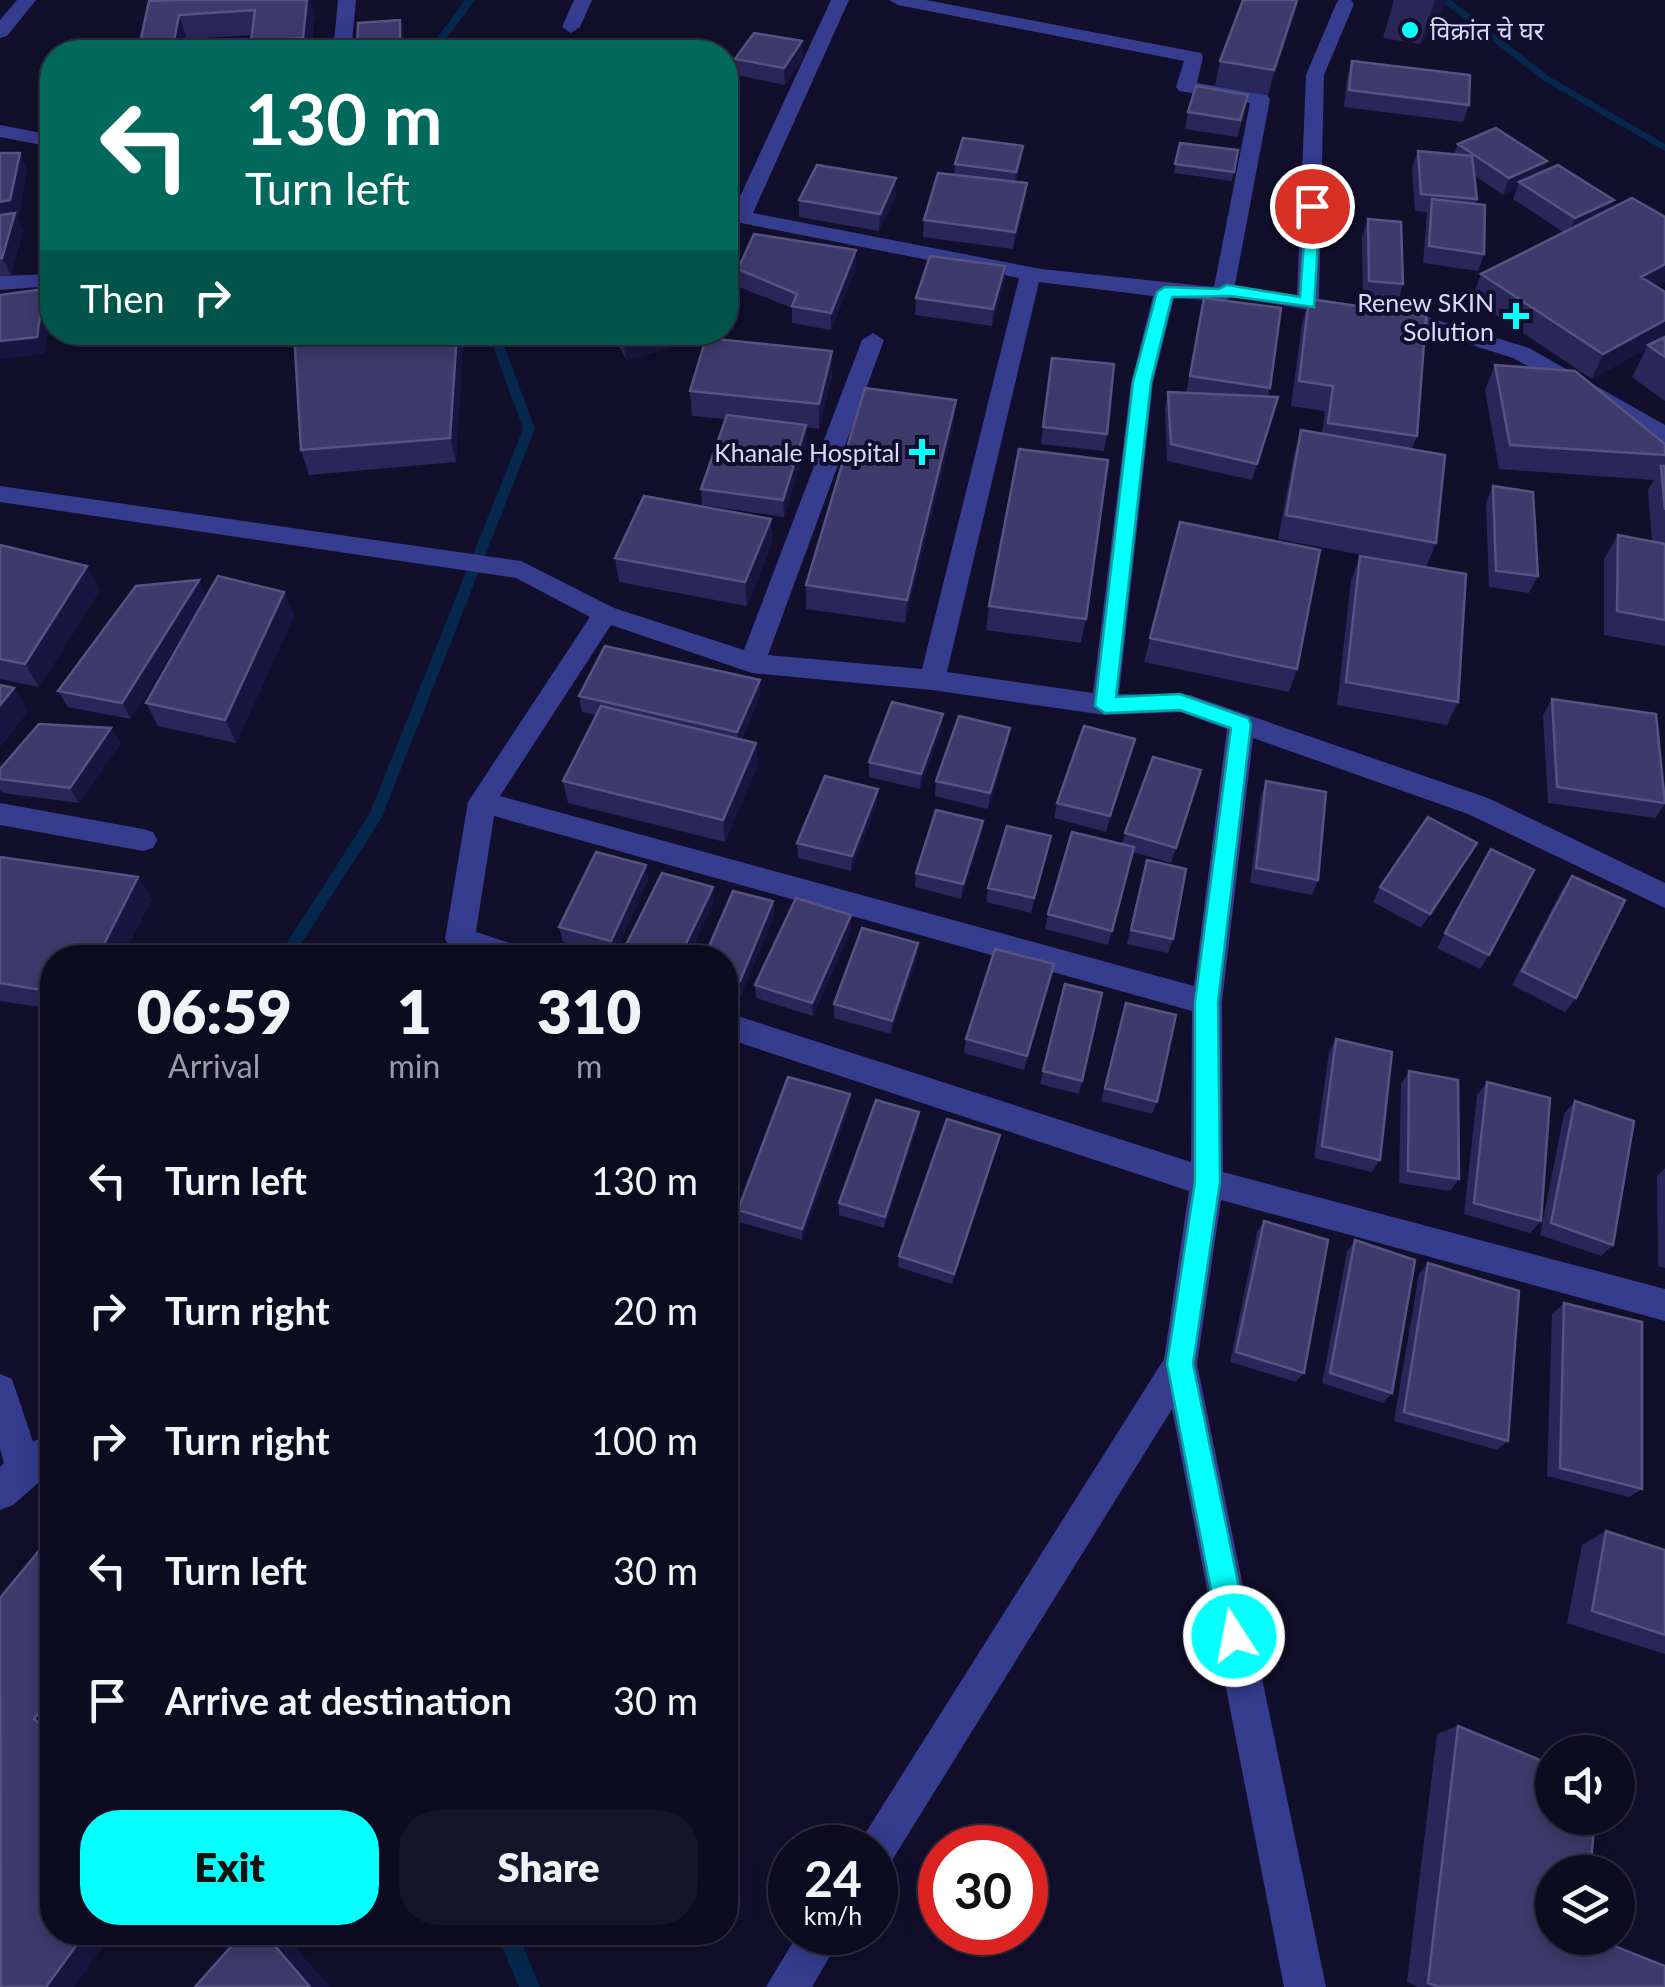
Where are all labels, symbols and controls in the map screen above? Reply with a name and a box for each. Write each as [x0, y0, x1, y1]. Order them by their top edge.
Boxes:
place label: विक्रांत चे घर [1430, 15, 1545, 45]
marker: विक्रांत चे घर [1399, 19, 1421, 41]
text: 130 m [245, 76, 442, 160]
icon: left [80, 80, 210, 210]
text: Turn left [245, 161, 410, 215]
pin [1270, 164, 1355, 249]
icon: arrive [1285, 179, 1340, 234]
icon: right [185, 270, 240, 325]
text: Then [80, 275, 165, 321]
place label: Renew SKIN Solution [1357, 287, 1494, 346]
marker: Renew SKIN Solution [1503, 303, 1529, 329]
place label: Khanale Hospital [714, 437, 900, 467]
marker: Khanale Hospital [909, 439, 935, 465]
text: 06:59 [137, 975, 292, 1047]
text: 1 [397, 975, 432, 1047]
text: 310 [537, 975, 641, 1047]
text: Arrival [168, 1046, 260, 1085]
text: min [388, 1046, 440, 1085]
text: m [576, 1046, 602, 1085]
icon: left [80, 1153, 135, 1208]
text: Turn left [165, 1157, 307, 1203]
text: 130 m [591, 1157, 698, 1203]
icon: right [80, 1283, 135, 1338]
text: Turn right [165, 1287, 330, 1333]
text: 20 m [613, 1287, 698, 1333]
icon: right [80, 1413, 135, 1468]
text: Turn right [165, 1417, 330, 1463]
text: 100 m [591, 1417, 698, 1463]
icon: left [80, 1543, 135, 1598]
text: Turn left [165, 1547, 307, 1593]
text: 30 m [613, 1547, 698, 1593]
position arrow [1182, 1584, 1286, 1688]
icon: arrive [80, 1673, 135, 1728]
text: Arrive at destination [165, 1677, 512, 1723]
text: 30 m [613, 1677, 698, 1723]
map controls [1535, 1735, 1635, 1955]
button: sound [1535, 1735, 1635, 1835]
button: Exit [80, 1810, 379, 1925]
button: Share [399, 1810, 698, 1925]
speed limit sign: 30 [918, 1825, 1048, 1955]
text: 24 [804, 1848, 862, 1908]
button: layers [1535, 1855, 1635, 1955]
text: km/h [804, 1900, 862, 1930]

